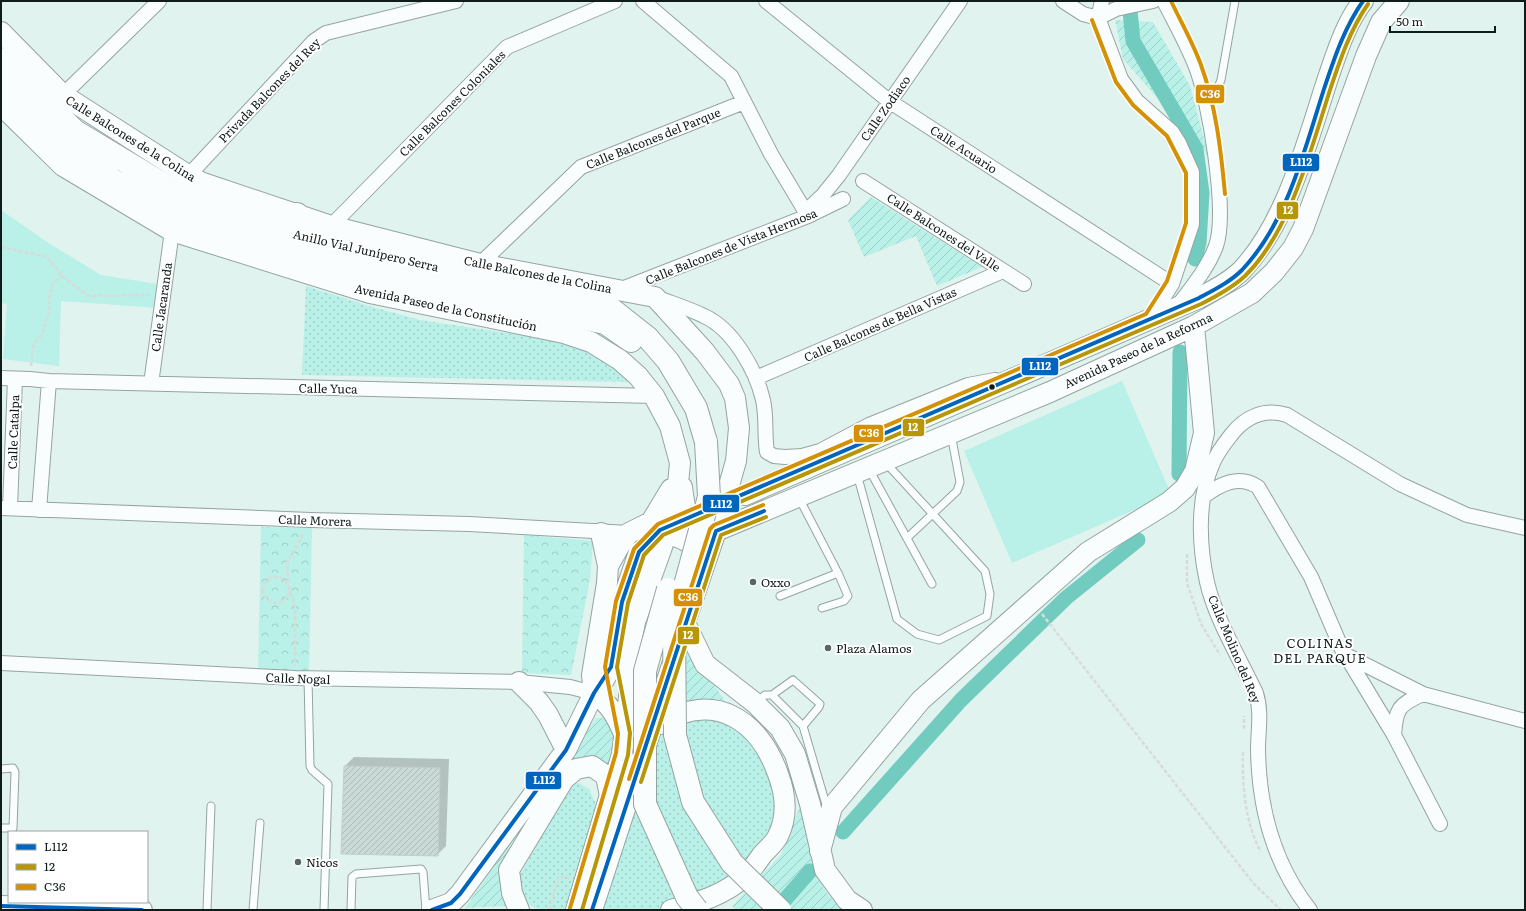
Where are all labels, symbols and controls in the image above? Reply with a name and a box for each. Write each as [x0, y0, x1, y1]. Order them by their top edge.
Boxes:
scale bar [1390, 8, 1495, 34]
text: 50 m [1396, 12, 1423, 30]
street label: Privada Balcones del Rey [214, 33, 324, 147]
street label: Calle Balcones Coloniales [395, 45, 510, 160]
street label: Calle Zodiaco [856, 71, 914, 145]
line badge: C36 [1195, 84, 1225, 104]
text: C36 [1200, 85, 1221, 101]
street label: Calle Balcones de la Colina [62, 90, 200, 186]
street label: Calle Balcones del Parque [583, 103, 723, 173]
street label: Calle Acuario [927, 121, 1001, 177]
line badge: L112 [1282, 153, 1320, 172]
text: L112 [1290, 153, 1312, 169]
street label: Calle Balcones del Valle [884, 188, 1004, 276]
line badge: 12 [1276, 201, 1299, 220]
text: 12 [1283, 201, 1293, 217]
street label: Calle Balcones de Vista Hermosa [642, 203, 820, 289]
street label: Anillo Vial Junípero Serra [291, 224, 441, 276]
street label: Calle Balcones de la Colina [462, 251, 614, 297]
street label: Calle Jacaranda [146, 261, 176, 353]
street label: Avenida Paseo de la Constitución [353, 279, 539, 335]
street label: Calle Balcones de Bella Vistas [801, 282, 960, 366]
street label: Avenida Paseo de la Reforma [1061, 307, 1216, 392]
line badge: L112 [1021, 357, 1059, 376]
text: L112 [1029, 357, 1051, 373]
street label: Calle Yuca [298, 378, 358, 398]
unlabelled marker [987, 382, 997, 392]
street label: Calle Catalpa [3, 394, 23, 470]
line badge: 12 [902, 418, 925, 437]
text: 12 [908, 418, 918, 434]
line badge: C36 [853, 424, 884, 443]
text: C36 [859, 424, 880, 440]
line badge: L112 [702, 494, 740, 513]
text: L112 [710, 495, 732, 511]
street label: Calle Morera [278, 510, 353, 530]
place label: Oxxo [761, 573, 791, 591]
marker: Oxxo [748, 577, 758, 587]
line badge: C36 [673, 588, 703, 607]
text: C36 [678, 588, 699, 604]
street label: Calle Molino del Rey [1204, 592, 1266, 706]
line badge: 12 [677, 626, 700, 645]
text: 12 [683, 626, 693, 642]
district label: COLINAS DEL PARQUE [1273, 633, 1367, 667]
place label: Plaza Alamos [836, 639, 912, 657]
marker: Plaza Alamos [823, 643, 833, 653]
street label: Calle Nogal [265, 668, 331, 688]
line badge: L112 [525, 771, 562, 790]
text: L112 [533, 771, 555, 787]
legend [8, 831, 148, 903]
text: L112 [44, 837, 68, 855]
place label: Nicos [306, 853, 338, 871]
text: 12 [44, 857, 55, 875]
marker: Nicos [293, 857, 303, 867]
text: C36 [44, 877, 66, 895]

